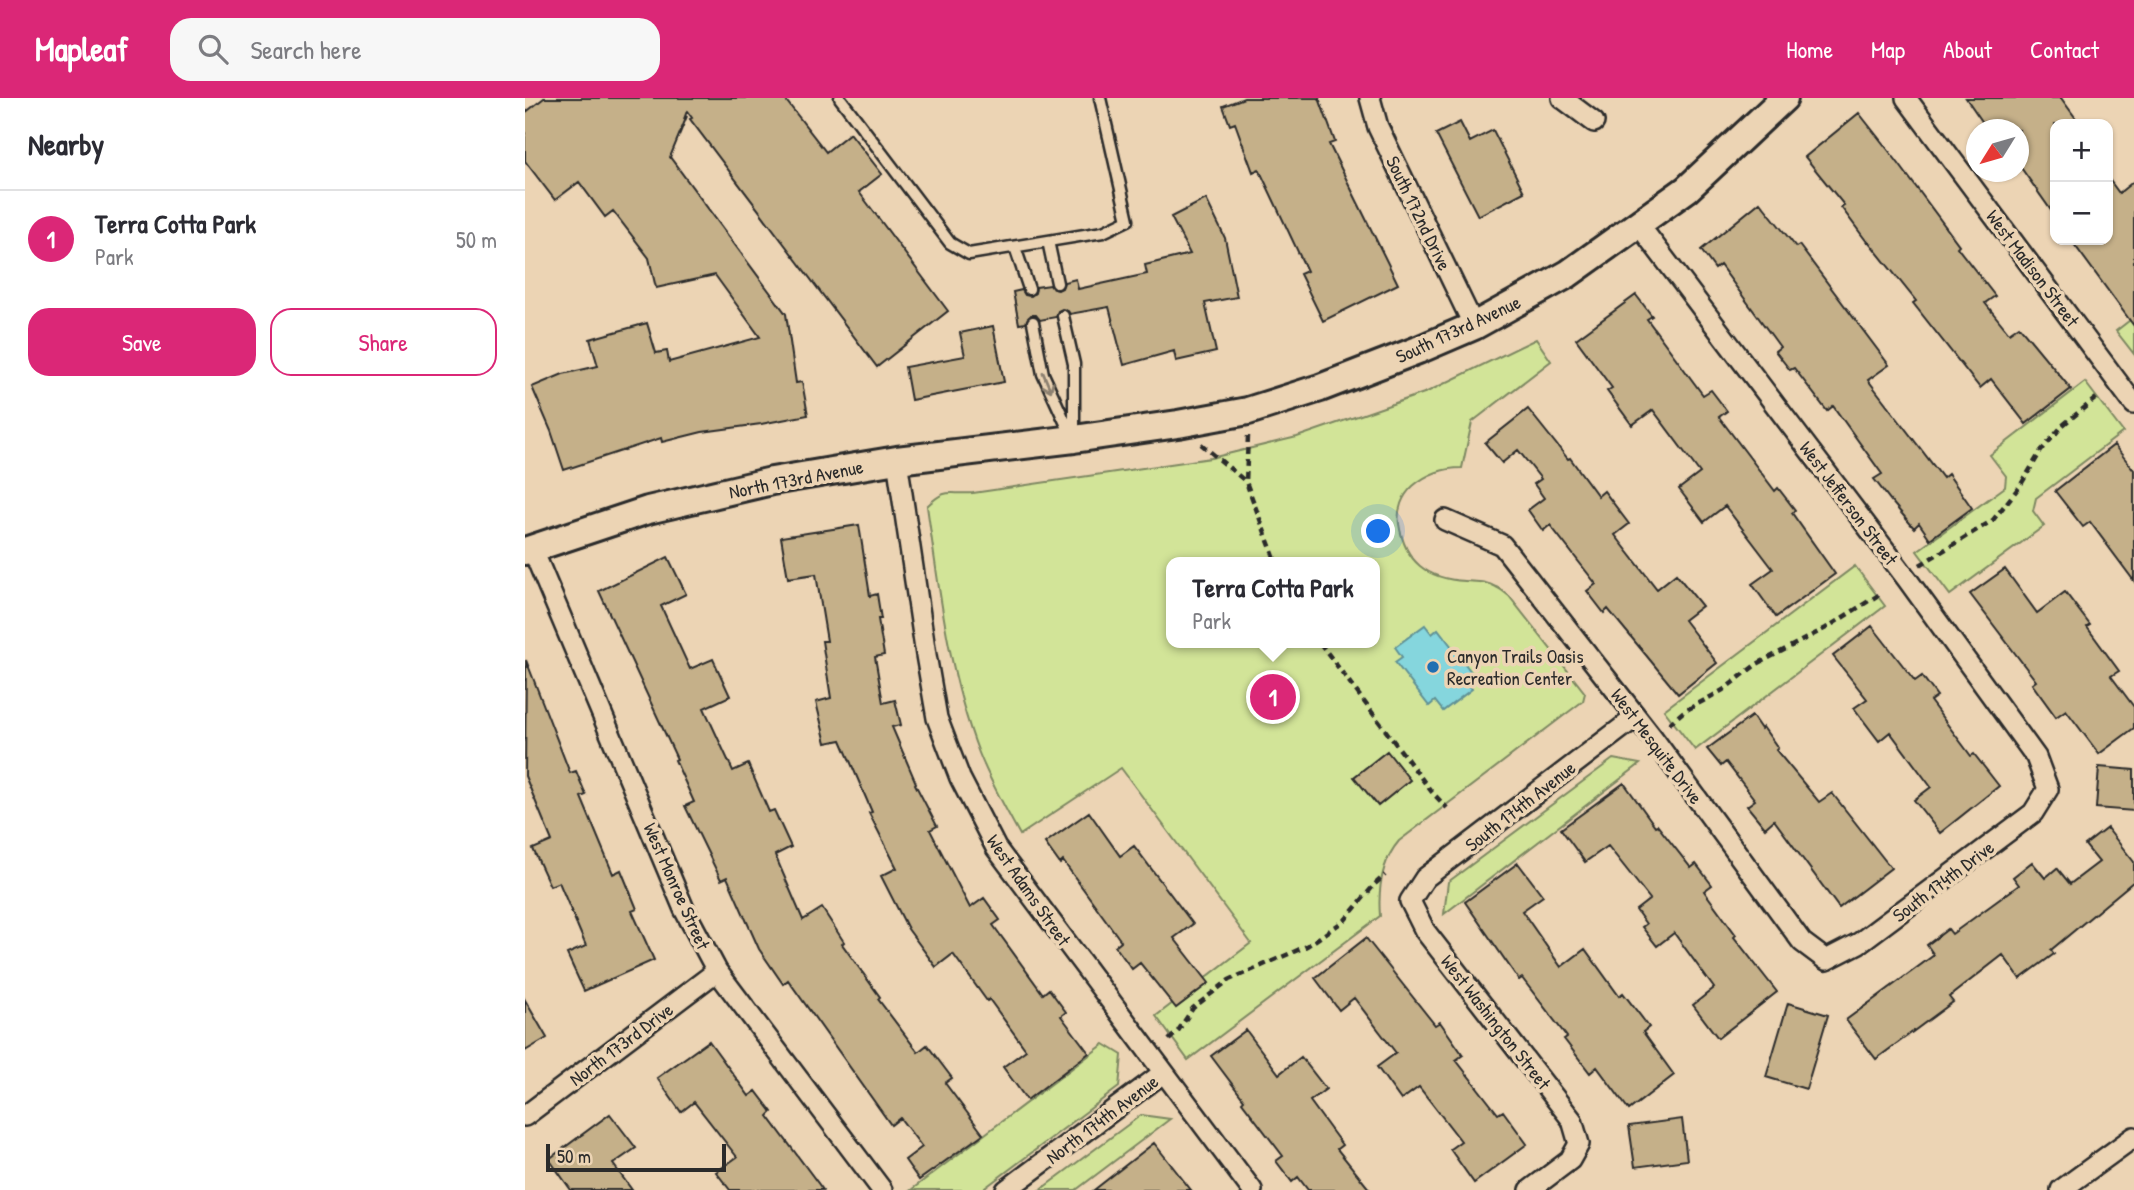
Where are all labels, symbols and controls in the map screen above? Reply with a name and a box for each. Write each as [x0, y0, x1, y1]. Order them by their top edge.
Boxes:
search box [170, 18, 660, 81]
text: Mapleaf [35, 27, 128, 71]
icon: search [194, 30, 232, 68]
text: Search here [250, 32, 362, 67]
text: Home [1786, 33, 1833, 65]
text: Map [1871, 33, 1905, 65]
text: About [1943, 33, 1992, 65]
text: Contact [2030, 33, 2099, 65]
north arrow [1966, 119, 2029, 182]
map controls [2050, 119, 2113, 245]
button: + [2050, 119, 2113, 182]
text: Nearby [28, 124, 104, 164]
street label: South 172nd Drive [1380, 151, 1458, 275]
button: − [2050, 182, 2113, 245]
street label: West Madison Street [1980, 204, 2086, 332]
text: Terra Cotta Park [95, 206, 256, 241]
text: 1 [47, 224, 55, 255]
text: 50 m [456, 224, 497, 255]
text: Park [95, 241, 133, 272]
street label: South 173rd Avenue [1391, 289, 1525, 369]
button: Save [28, 308, 256, 376]
button: Share [270, 308, 497, 376]
one-way arrow [1042, 371, 1055, 393]
street label: West Jefferson Street [1794, 436, 1905, 571]
street label: North 173rd Avenue [727, 453, 866, 505]
your location [1361, 514, 1395, 548]
popup [1166, 557, 1380, 648]
text: Terra Cotta Park [1193, 570, 1354, 605]
text: Park [1193, 605, 1231, 636]
place label: Canyon Trails Oasis Recreation Center [1447, 643, 1584, 691]
marker: Canyon Trails Oasis Recreation Center [1425, 659, 1441, 675]
pin: 1 [1250, 671, 1296, 723]
street label: West Mesquite Drive [1605, 683, 1709, 809]
street label: South 174th Avenue [1459, 754, 1581, 857]
street label: West Monroe Street [637, 819, 717, 954]
street label: West Adams Street [981, 829, 1077, 951]
street label: South 174th Drive [1887, 834, 1999, 928]
street label: West Washington Street [1435, 949, 1557, 1095]
street label: North 173rd Drive [564, 996, 679, 1092]
street label: North 174th Avenue [1040, 1068, 1164, 1170]
scale bar [546, 1141, 726, 1173]
text: 50 m [557, 1143, 591, 1169]

